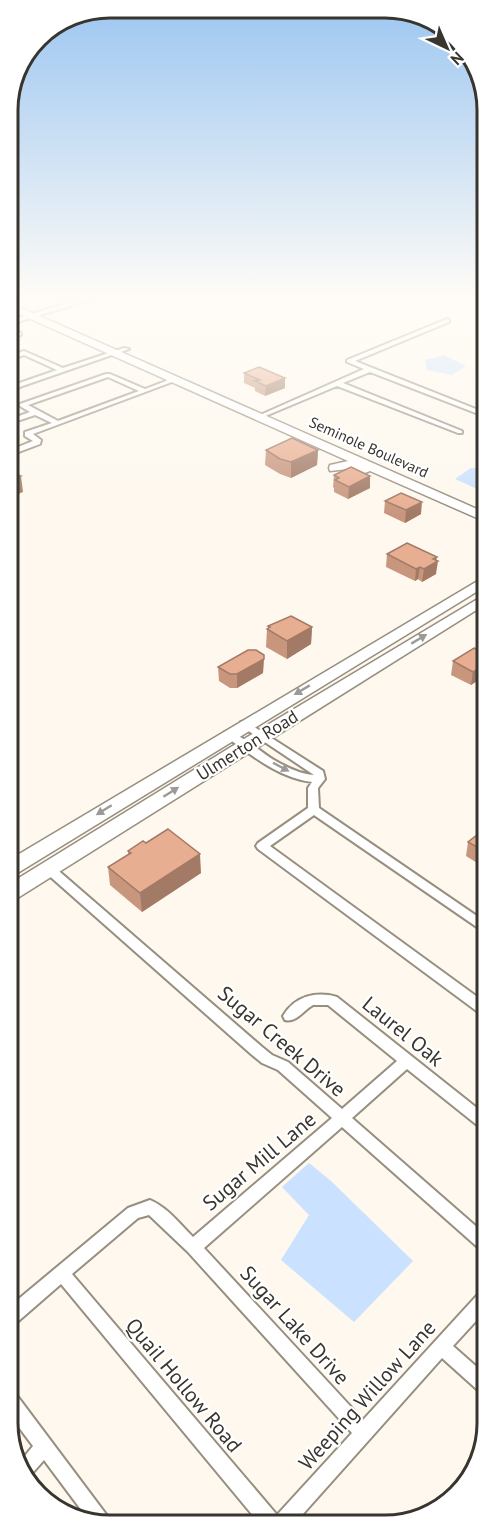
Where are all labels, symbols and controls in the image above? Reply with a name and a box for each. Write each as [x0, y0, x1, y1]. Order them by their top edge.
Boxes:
north arrow [417, 18, 477, 78]
text: N [447, 48, 468, 70]
street label: Seminole Boulevard [306, 412, 432, 482]
one-way arrow [411, 634, 427, 645]
one-way arrow [293, 685, 310, 695]
street label: Ulmerton Road [192, 705, 302, 785]
one-way arrow [273, 762, 290, 772]
one-way arrow [163, 787, 179, 798]
one-way arrow [96, 805, 112, 816]
street label: Sugar Creek Drive [212, 980, 352, 1102]
street label: Laurel Oak [357, 990, 449, 1072]
street label: Sugar Mill Lane [197, 1106, 321, 1216]
street label: Sugar Lake Drive [234, 1260, 356, 1390]
street label: Quail Hollow Road [120, 1312, 248, 1458]
street label: Weeping Willow Lane [293, 1314, 441, 1476]

